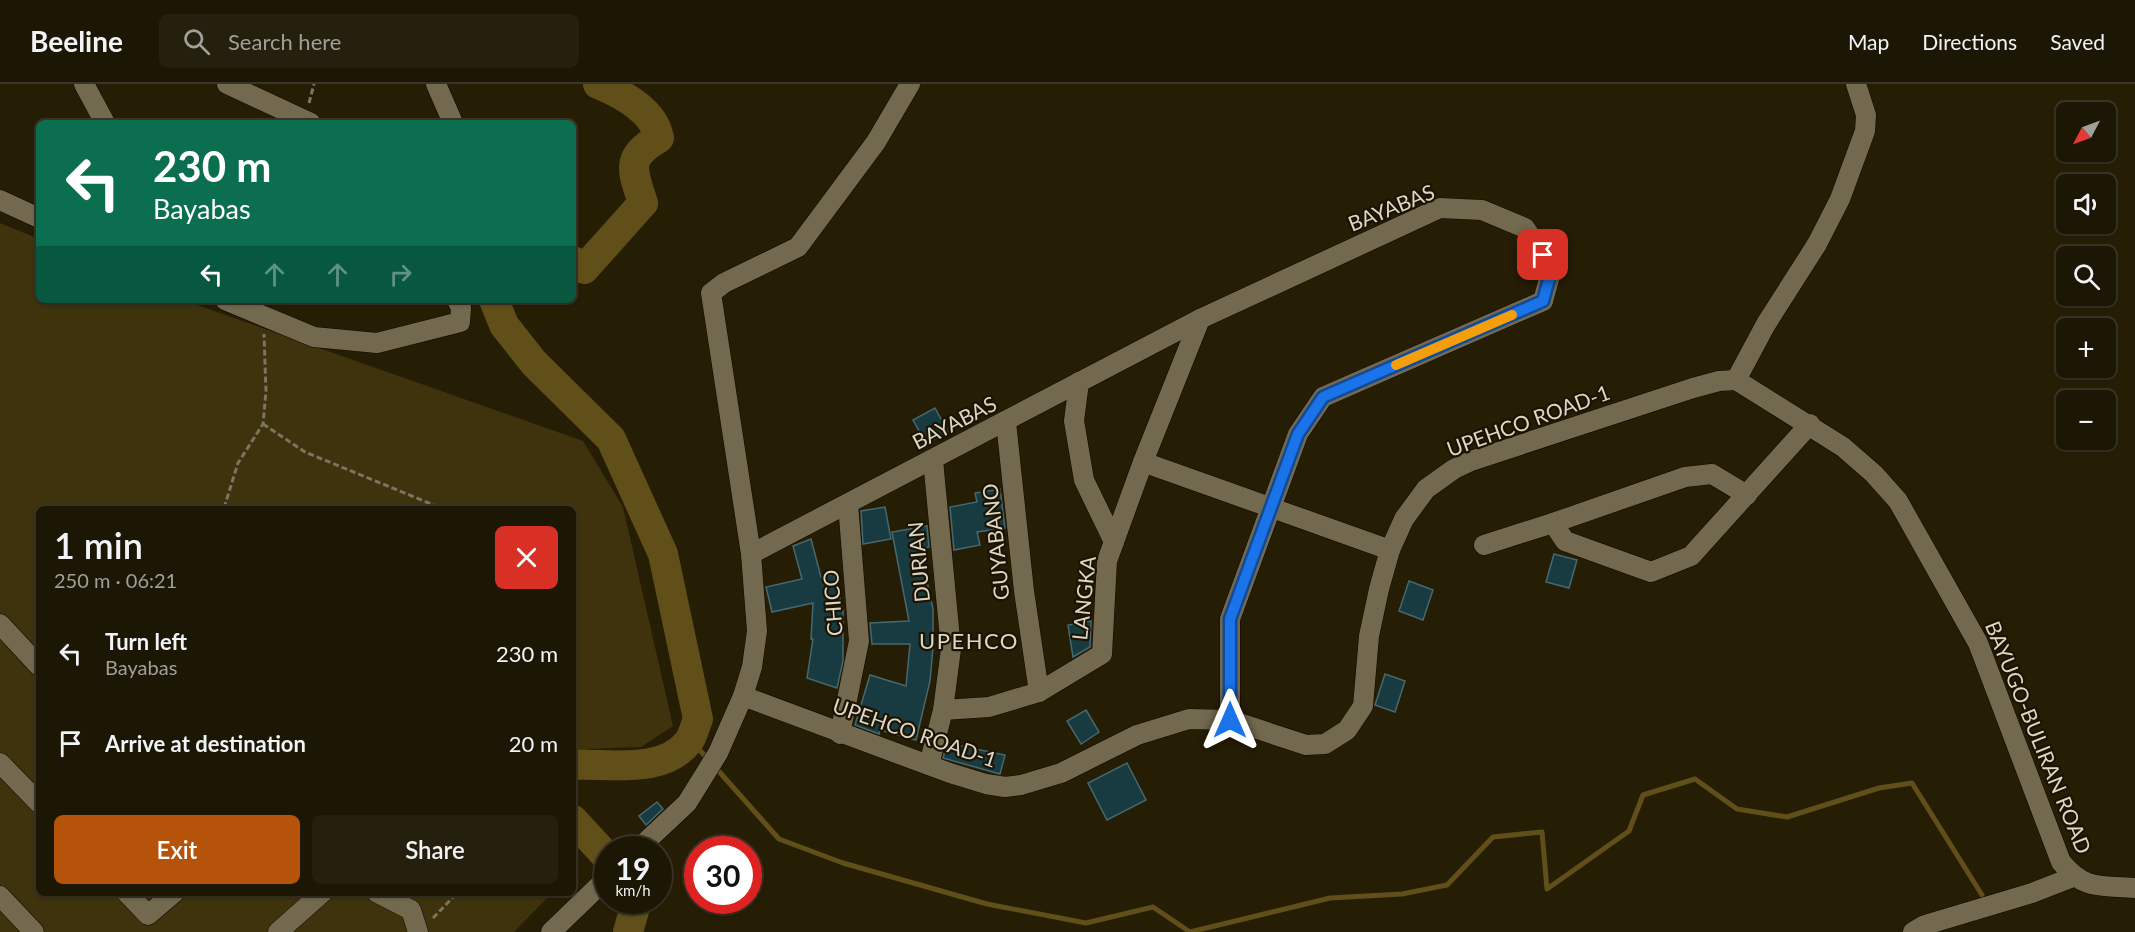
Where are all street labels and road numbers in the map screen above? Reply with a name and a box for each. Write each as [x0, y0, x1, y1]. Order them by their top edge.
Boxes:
street label: BAYABAS [1344, 178, 1438, 236]
street label: UPEHCO ROAD-1 [1443, 379, 1613, 461]
street label: BAYABAS [908, 390, 1000, 454]
street label: GUYABANO [976, 482, 1014, 602]
street label: DURIAN [902, 521, 934, 603]
street label: LANGKA [1066, 554, 1100, 641]
street label: CHICO [817, 569, 847, 637]
street label: BAYUGO-BULIRAN ROAD [1981, 617, 2097, 857]
street label: UPEHCO ROAD-1 [830, 692, 1000, 772]

